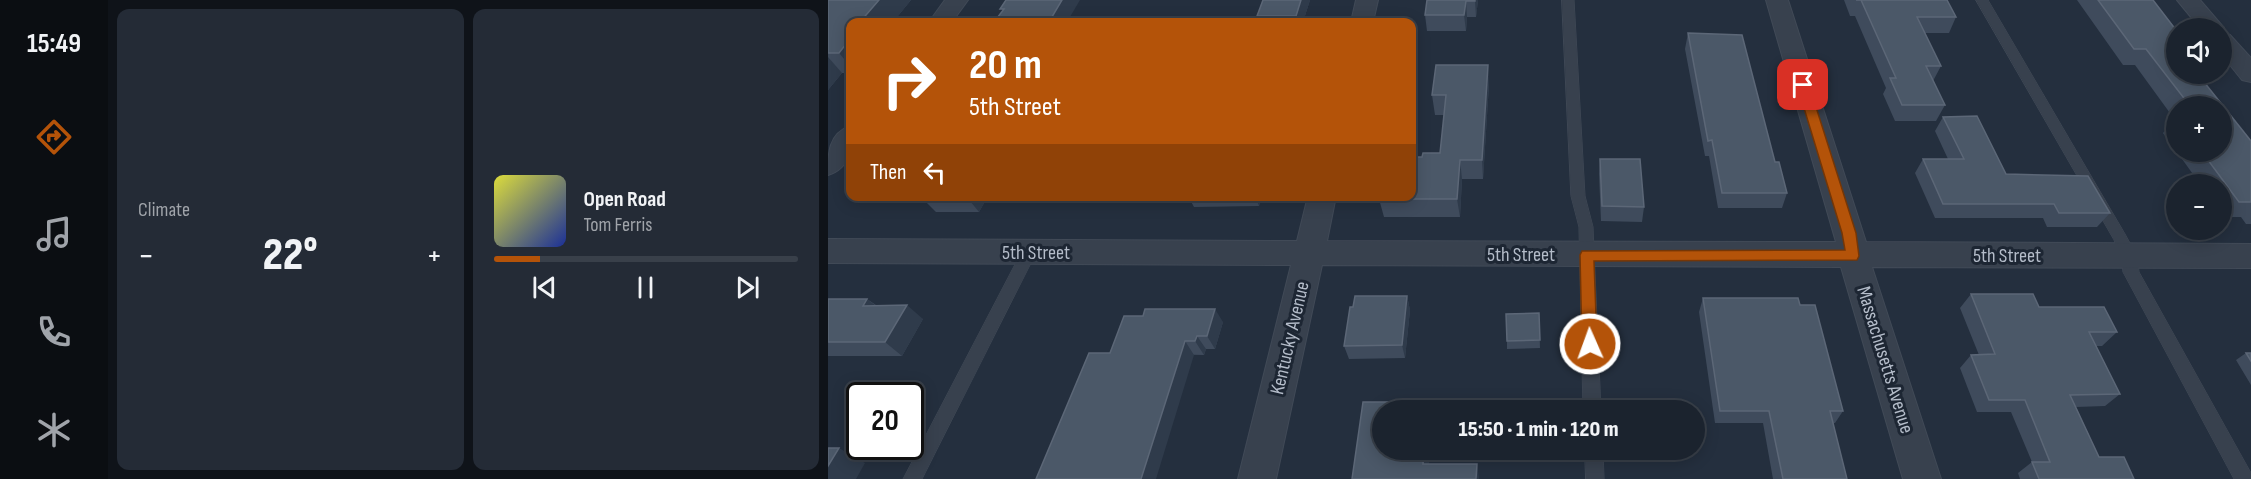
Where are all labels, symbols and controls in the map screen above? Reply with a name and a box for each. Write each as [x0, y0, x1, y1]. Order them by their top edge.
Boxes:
map controls [2166, 18, 2232, 240]
button: sound [2166, 18, 2232, 84]
text: 15:49 [27, 28, 81, 60]
text: 20 m [969, 40, 1042, 91]
icon: right [870, 42, 948, 120]
pin [1777, 59, 1828, 110]
icon: arrive [1786, 68, 1819, 101]
text: 5th Street [969, 91, 1061, 123]
button: + [2166, 96, 2232, 162]
icon: directions [33, 116, 75, 158]
icon: left [918, 156, 951, 189]
text: Then [870, 159, 906, 186]
button: − [2166, 174, 2232, 240]
text: Open Road [584, 186, 666, 213]
text: Climate [138, 198, 190, 222]
icon: music [33, 213, 75, 255]
text: Tom Ferris [584, 213, 652, 237]
text: 22° [263, 228, 318, 283]
text: − [138, 236, 154, 276]
text: + [426, 236, 442, 276]
street label: 5th Street [1002, 241, 1070, 265]
street label: 5th Street [1487, 243, 1555, 267]
street label: 5th Street [1973, 244, 2041, 268]
icon: previous [528, 271, 561, 304]
icon: pause [629, 271, 662, 304]
icon: next [731, 271, 764, 304]
street label: Kentucky Avenue [1265, 279, 1315, 397]
street label: Massachusetts Avenue [1851, 283, 1919, 437]
icon: phone [33, 311, 75, 353]
position arrow [1558, 312, 1622, 376]
speed limit sign: 20 [846, 382, 924, 460]
icon: climate [33, 409, 75, 451]
text: 15:50 · 1 min · 120 m [1459, 416, 1618, 443]

